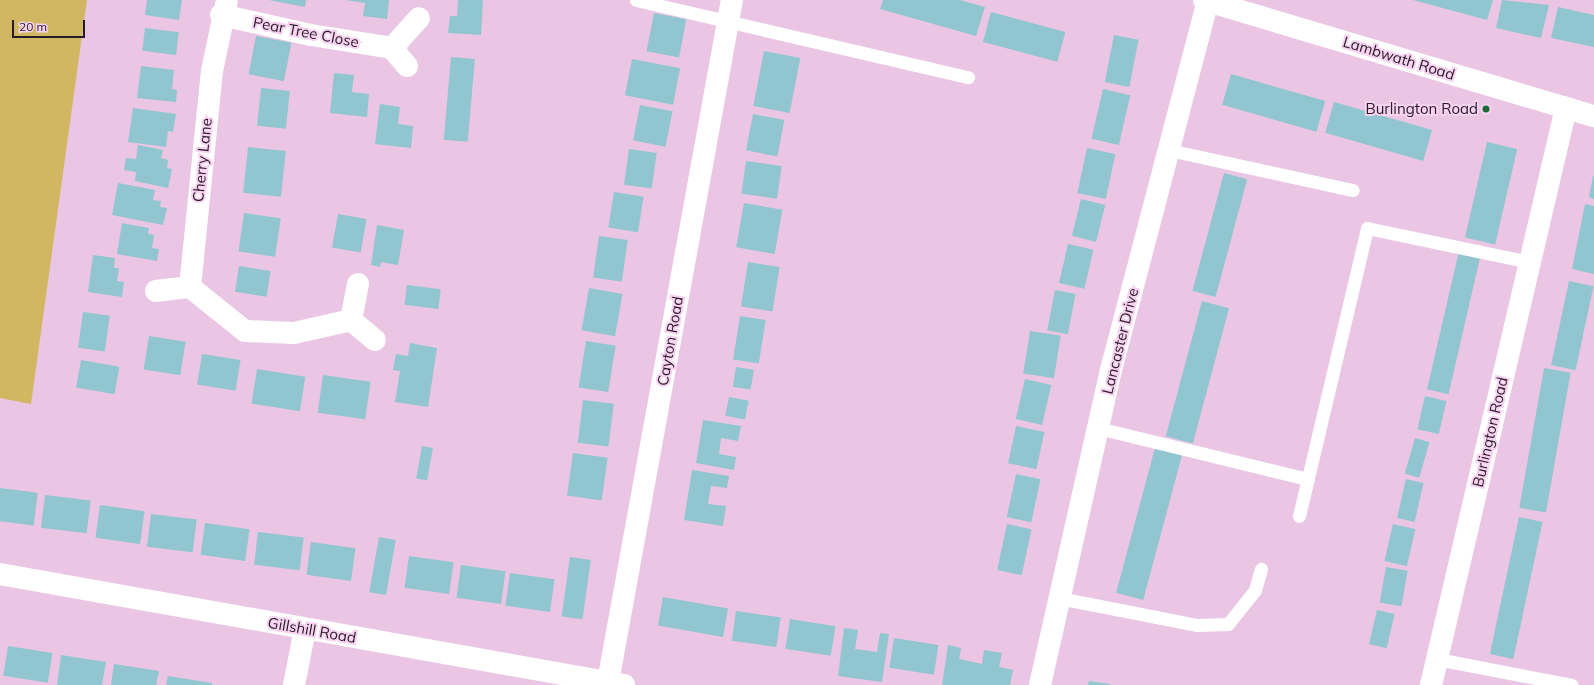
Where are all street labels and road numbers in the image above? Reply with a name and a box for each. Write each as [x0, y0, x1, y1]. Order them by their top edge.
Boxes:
street label: Pear Tree Close [252, 13, 360, 51]
street label: Lambwath Road [1341, 32, 1457, 84]
street label: Cherry Lane [189, 117, 215, 203]
street label: Lancaster Drive [1098, 286, 1142, 396]
street label: Cayton Road [653, 295, 687, 387]
street label: Burlington Road [1469, 375, 1511, 489]
street label: Gillshill Road [266, 613, 358, 647]

